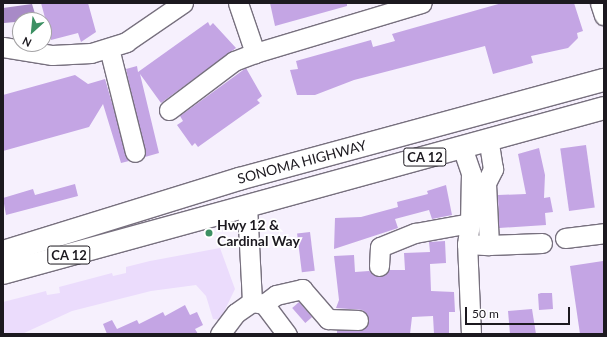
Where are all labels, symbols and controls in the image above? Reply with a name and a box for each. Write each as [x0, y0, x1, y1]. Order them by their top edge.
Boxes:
north arrow [12, 12, 52, 52]
text: N [20, 35, 34, 50]
street label: SONOMA HIGHWAY [235, 137, 369, 187]
road number: CA 12 [403, 146, 447, 168]
place label: Hwy 12 & Cardinal Way [217, 217, 300, 250]
marker: Hwy 12 & Cardinal Way [204, 228, 214, 238]
road number: CA 12 [47, 244, 91, 266]
scale bar [467, 299, 572, 325]
text: 50 m [472, 306, 499, 321]

